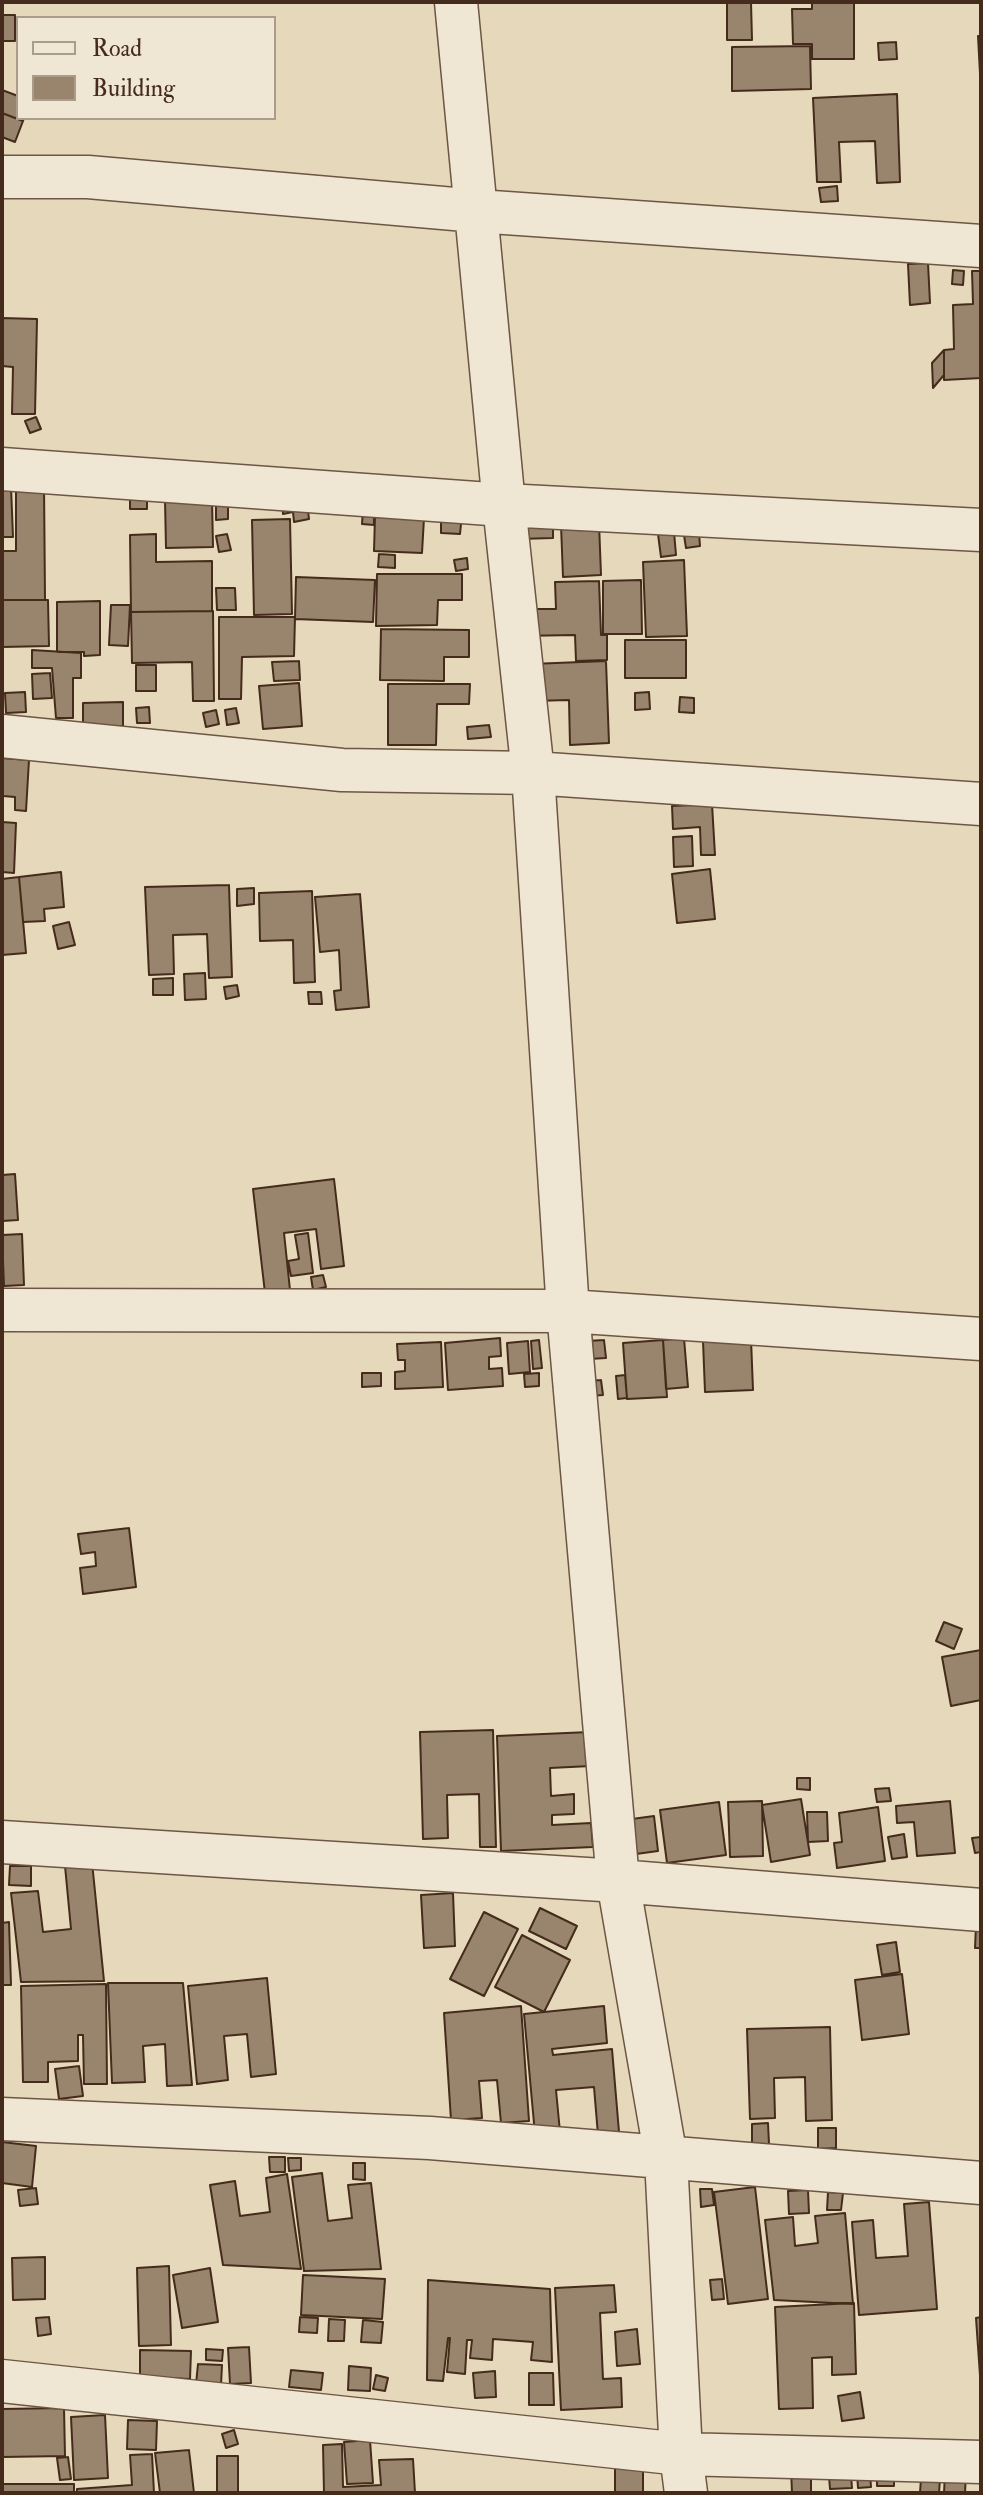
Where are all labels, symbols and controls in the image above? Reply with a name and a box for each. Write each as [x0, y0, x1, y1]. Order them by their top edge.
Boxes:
legend [16, 16, 276, 120]
text: Road [92, 33, 142, 64]
text: Building [92, 73, 175, 104]

